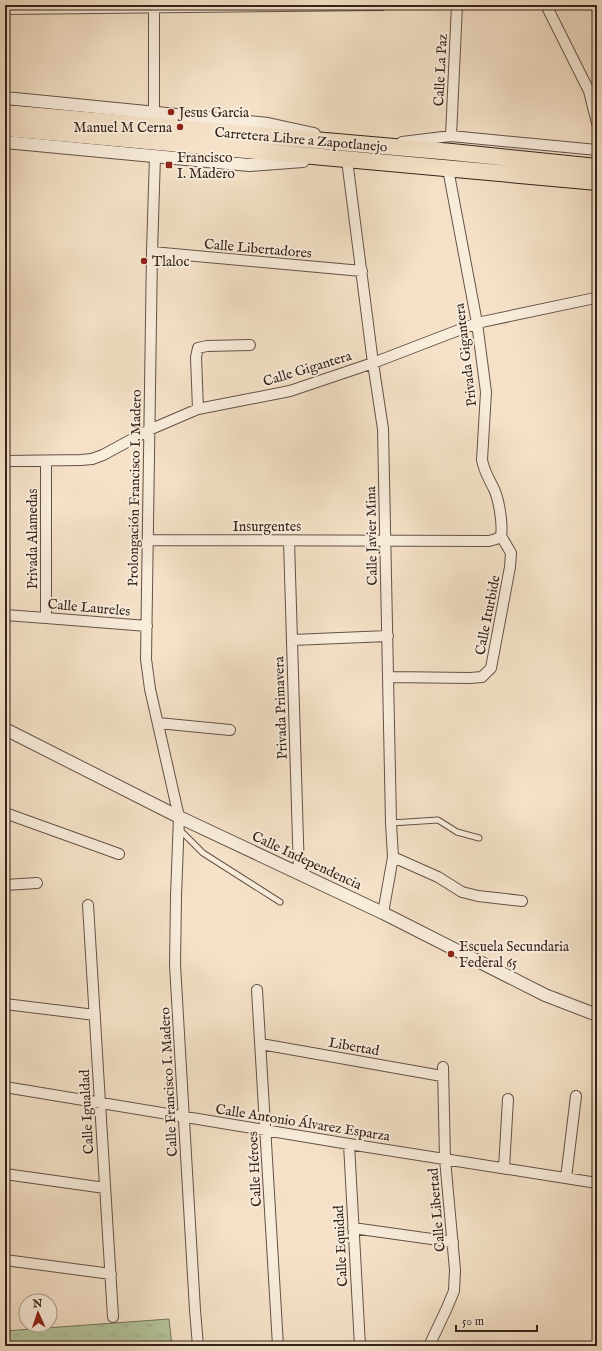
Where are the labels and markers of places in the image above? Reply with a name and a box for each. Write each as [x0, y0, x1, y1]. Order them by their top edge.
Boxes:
place label: Jesus Garcia [177, 104, 250, 122]
marker: Jesus Garcia [166, 107, 176, 117]
place label: Manuel M Cerna [74, 119, 173, 137]
marker: Manuel M Cerna [175, 122, 185, 132]
place label: Francisco I. Madero [177, 149, 235, 183]
marker: Francisco I. Madero [164, 160, 174, 170]
place label: Tlaloc [152, 253, 189, 271]
marker: Tlaloc [139, 256, 149, 266]
place label: Escuela Secundaria Federal 65 [459, 938, 570, 972]
marker: Escuela Secundaria Federal 65 [446, 949, 456, 959]

